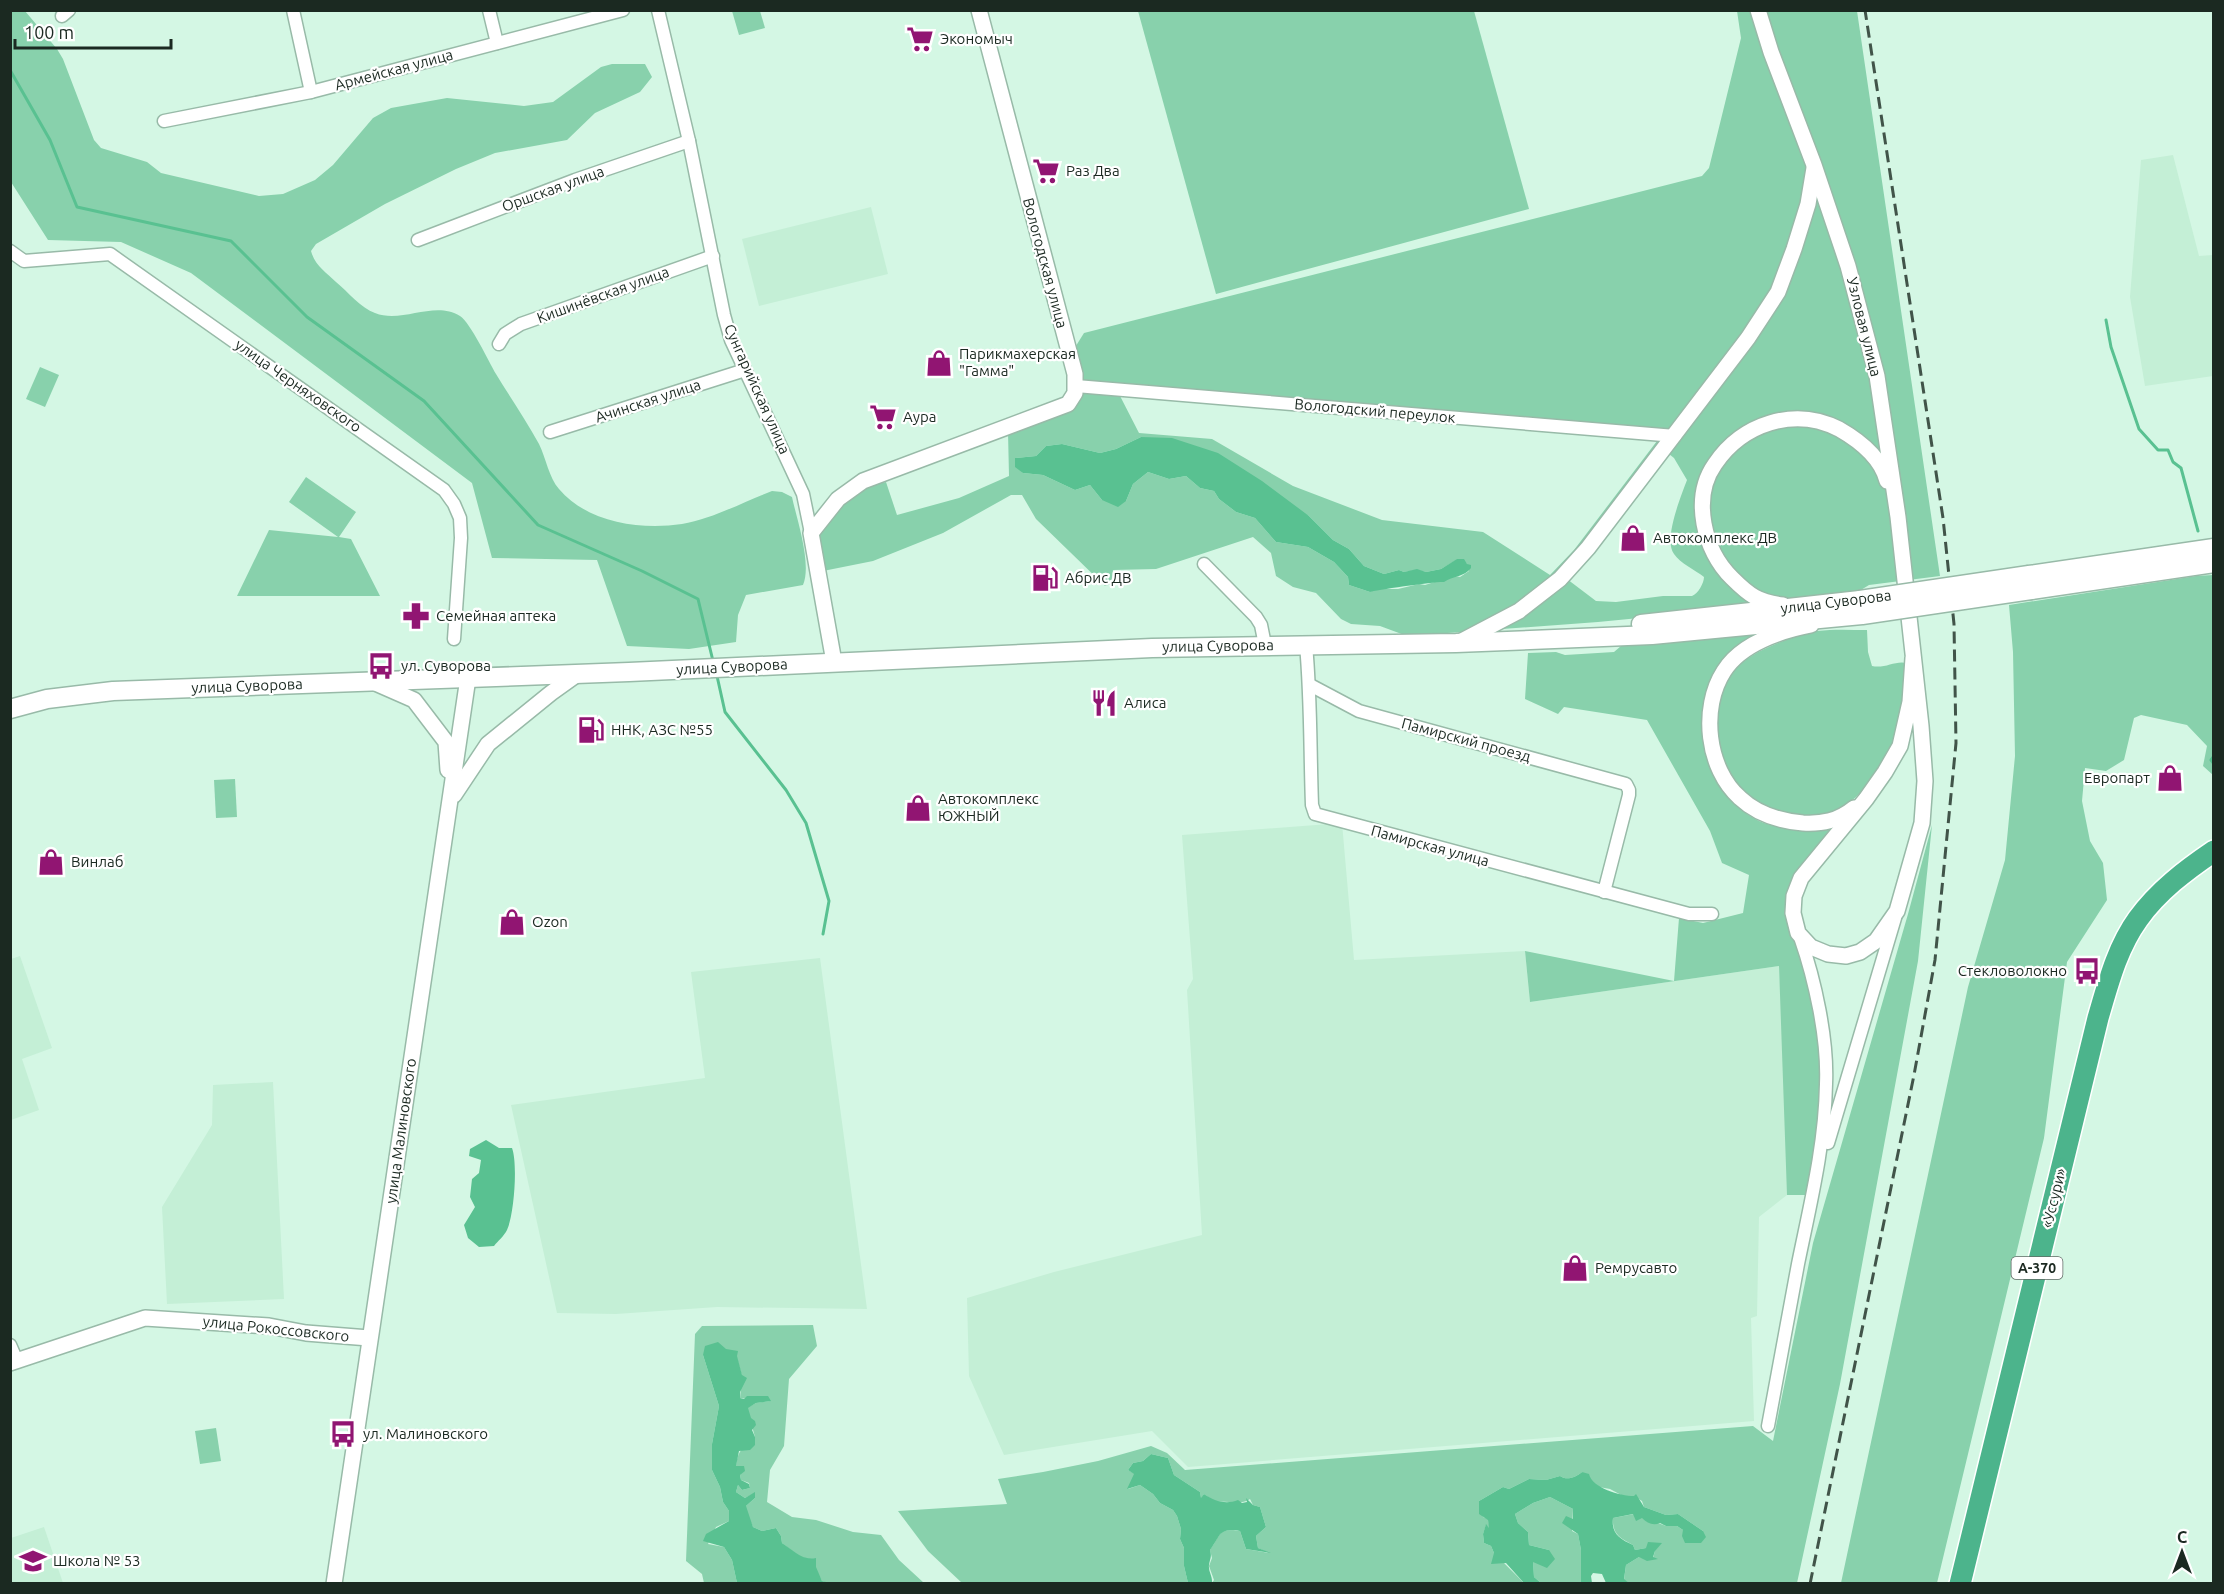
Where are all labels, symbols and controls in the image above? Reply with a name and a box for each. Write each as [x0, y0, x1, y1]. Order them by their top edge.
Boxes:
scale bar [15, 12, 171, 50]
text: 100 m [24, 22, 74, 42]
supermarket icon: Экономыч [905, 24, 935, 54]
place label: Экономыч [940, 30, 1013, 47]
street label: Армейская улица [333, 46, 455, 93]
supermarket icon: Раз Два [1031, 156, 1061, 186]
street label: Оршская улица [499, 162, 606, 215]
place label: Раз Два [1066, 162, 1120, 179]
street label: Вологодская улица [1020, 196, 1071, 330]
street label: Кишинёвская улица [534, 263, 671, 326]
street label: Узловая улица [1844, 275, 1885, 378]
street label: Сунгарийская улица [721, 321, 794, 456]
street label: улица Черняховского [232, 336, 365, 436]
place label: Парикмахерская "Гамма" [959, 345, 1076, 379]
shop icon: Парикмахерская "Гамма" [924, 348, 954, 378]
street label: Ачинская улица [593, 375, 703, 426]
street label: Вологодский переулок [1294, 395, 1457, 426]
supermarket icon: Аура [868, 402, 898, 432]
place label: Аура [903, 408, 936, 425]
shop icon: Автокомплекс ДВ [1618, 523, 1648, 553]
place label: Автокомплекс ДВ [1653, 529, 1777, 546]
fuel station icon: Абрис ДВ [1030, 563, 1060, 593]
place label: Абрис ДВ [1065, 569, 1132, 586]
street label: улица Суворова [1780, 586, 1892, 617]
pharmacy icon: Семейная аптека [401, 601, 431, 631]
place label: Семейная аптека [436, 607, 556, 624]
street label: улица Суворова [1162, 636, 1274, 655]
bus stop icon: ул. Суворова [366, 651, 396, 681]
street label: улица Суворова [676, 655, 788, 678]
place label: ул. Суворова [401, 657, 491, 674]
street label: улица Суворова [191, 675, 303, 696]
restaurant icon: Алиса [1089, 688, 1119, 718]
place label: Алиса [1124, 694, 1166, 711]
street label: Памирский проезд [1400, 714, 1533, 765]
fuel station icon: ННК, АЗС №55 [576, 715, 606, 745]
place label: ННК, АЗС №55 [611, 721, 713, 738]
shop icon: Европарт [2155, 763, 2185, 793]
place label: Европарт [2084, 769, 2150, 786]
place label: Автокомплекс ЮЖНЫЙ [938, 790, 1039, 824]
shop icon: Автокомплекс ЮЖНЫЙ [903, 793, 933, 823]
street label: Памирская улица [1369, 822, 1491, 869]
shop icon: Винлаб [36, 847, 66, 877]
place label: Винлаб [71, 853, 123, 870]
shop icon: Ozon [497, 907, 527, 937]
place label: Ozon [532, 913, 568, 930]
bus stop icon: Стекловолокно [2072, 956, 2102, 986]
place label: Стекловолокно [1958, 962, 2067, 979]
street label: улица Малиновского [382, 1057, 419, 1205]
street label: «Уссури» [2038, 1166, 2069, 1230]
shop icon: Ремрусавто [1560, 1253, 1590, 1283]
road number: А-370 [2012, 1257, 2062, 1279]
place label: Ремрусавто [1595, 1259, 1677, 1276]
street label: улица Рокоссовского [202, 1312, 350, 1345]
bus stop icon: ул. Малиновского [328, 1419, 358, 1449]
place label: ул. Малиновского [363, 1425, 488, 1442]
north arrow [2152, 1522, 2212, 1582]
text: С [2177, 1528, 2187, 1546]
school or university icon: Школа № 53 [18, 1546, 48, 1576]
place label: Школа № 53 [53, 1552, 141, 1569]

